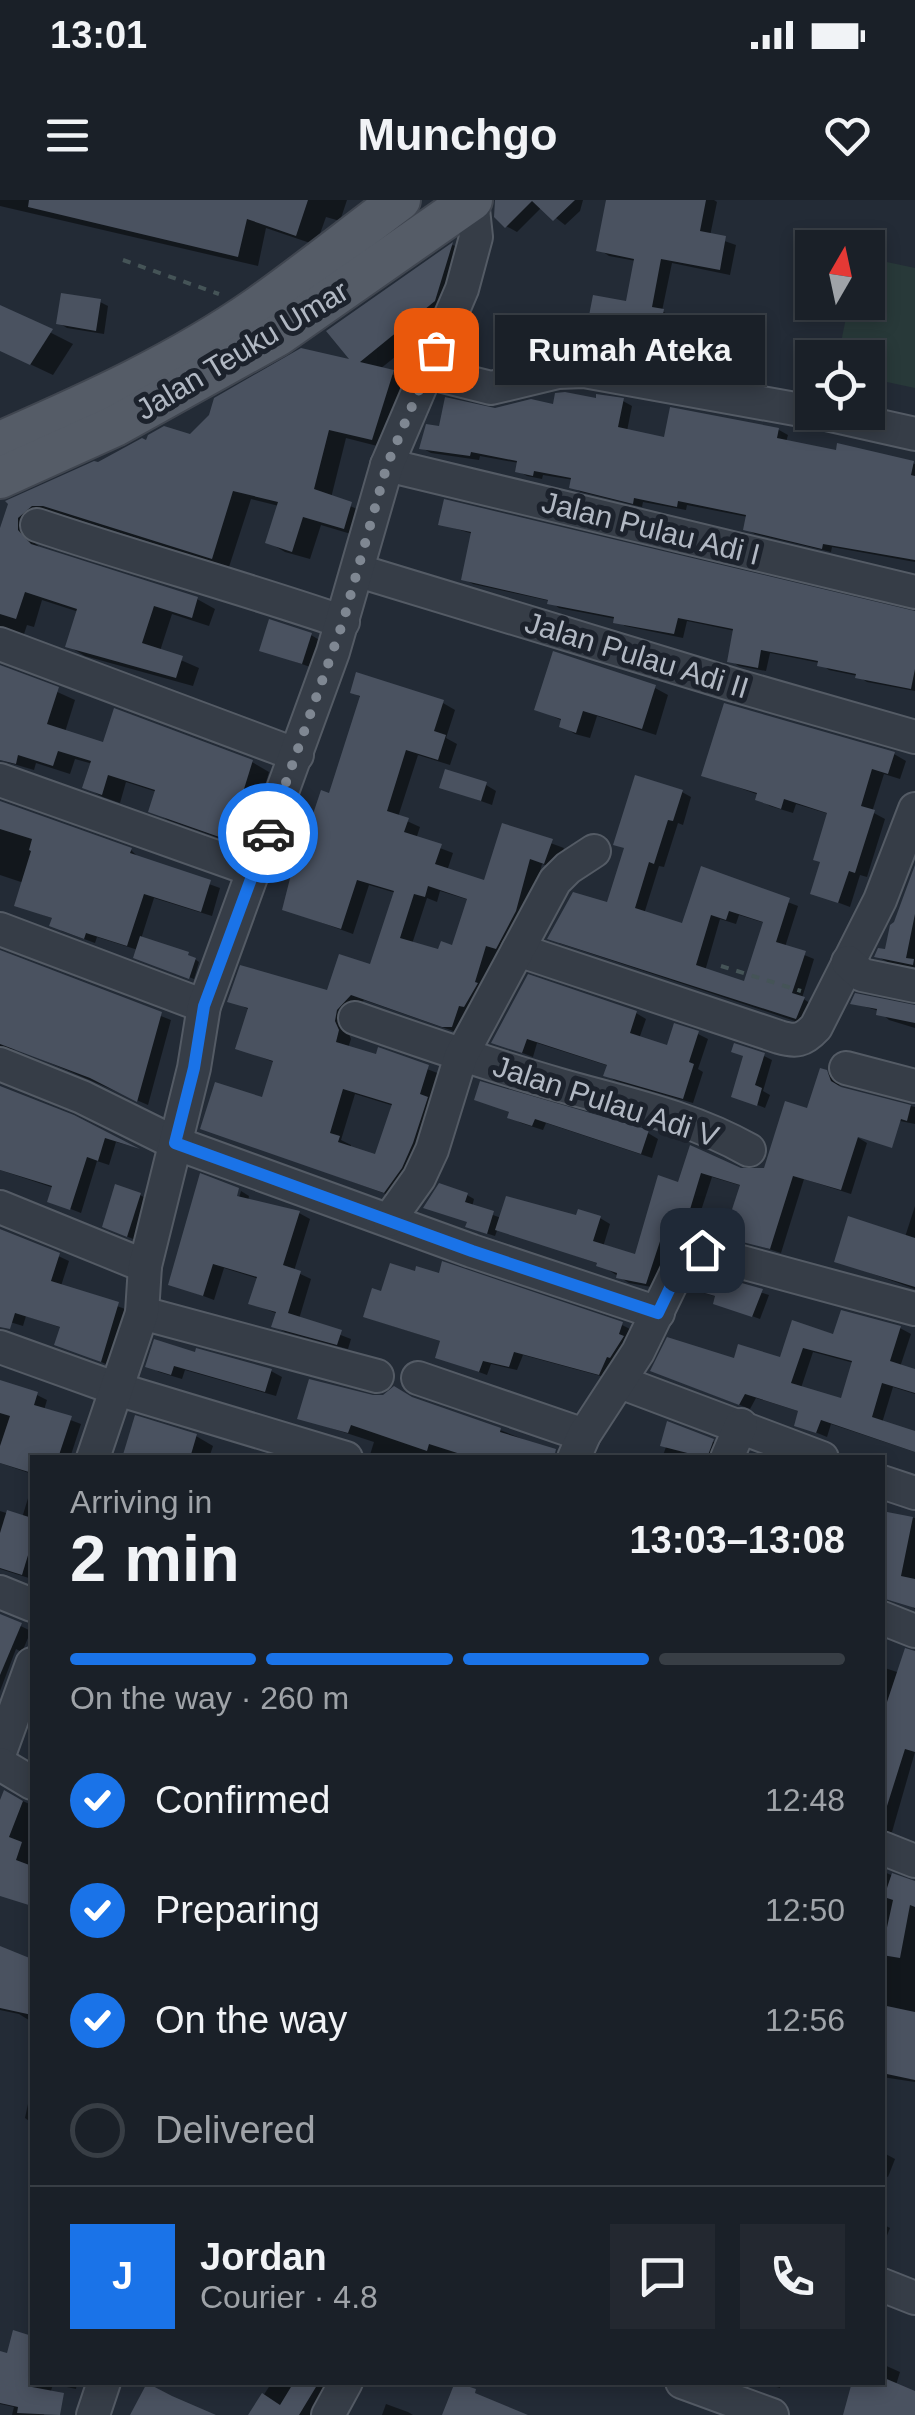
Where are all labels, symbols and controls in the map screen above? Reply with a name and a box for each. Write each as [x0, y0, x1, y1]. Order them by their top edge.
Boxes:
text: 13:01 [50, 14, 147, 56]
icon: menu [40, 108, 95, 163]
icon: heart [820, 108, 875, 163]
text: Munchgo [358, 109, 557, 160]
north arrow [795, 230, 885, 320]
map controls [795, 230, 885, 430]
street label: Jalan Teuku Umar [130, 274, 354, 426]
pin [394, 308, 479, 393]
callout: Rumah Ateka [496, 315, 766, 385]
icon: bag [409, 323, 464, 378]
text: Rumah Ateka [528, 332, 732, 368]
button: locate [795, 340, 885, 430]
street label: Jalan Pulau Adi I [539, 485, 763, 571]
street label: Jalan Pulau Adi II [521, 605, 753, 705]
courier [218, 783, 318, 883]
icon: car [241, 806, 296, 861]
street label: Jalan Pulau Adi V [489, 1049, 723, 1153]
pin [660, 1208, 745, 1293]
icon: home [675, 1223, 730, 1278]
text: Arriving in [70, 1484, 212, 1520]
text: 13:03–13:08 [629, 1519, 845, 1561]
text: 2 min [70, 1522, 240, 1595]
text: On the way · 260 m [70, 1680, 349, 1716]
icon: check [70, 1773, 125, 1828]
text: Confirmed [155, 1779, 330, 1821]
text: 12:48 [765, 1782, 845, 1818]
icon: check [70, 1883, 125, 1938]
text: Preparing [155, 1889, 320, 1931]
text: 12:50 [765, 1892, 845, 1928]
icon: check [70, 1993, 125, 2048]
text: On the way [155, 1999, 347, 2041]
text: 12:56 [765, 2002, 845, 2038]
text: Delivered [155, 2109, 316, 2151]
button: chat [610, 2224, 715, 2329]
button: phone [740, 2224, 845, 2329]
text: Jordan [200, 2236, 327, 2278]
text: J [112, 2255, 133, 2297]
text: Courier · 4.8 [200, 2279, 378, 2315]

